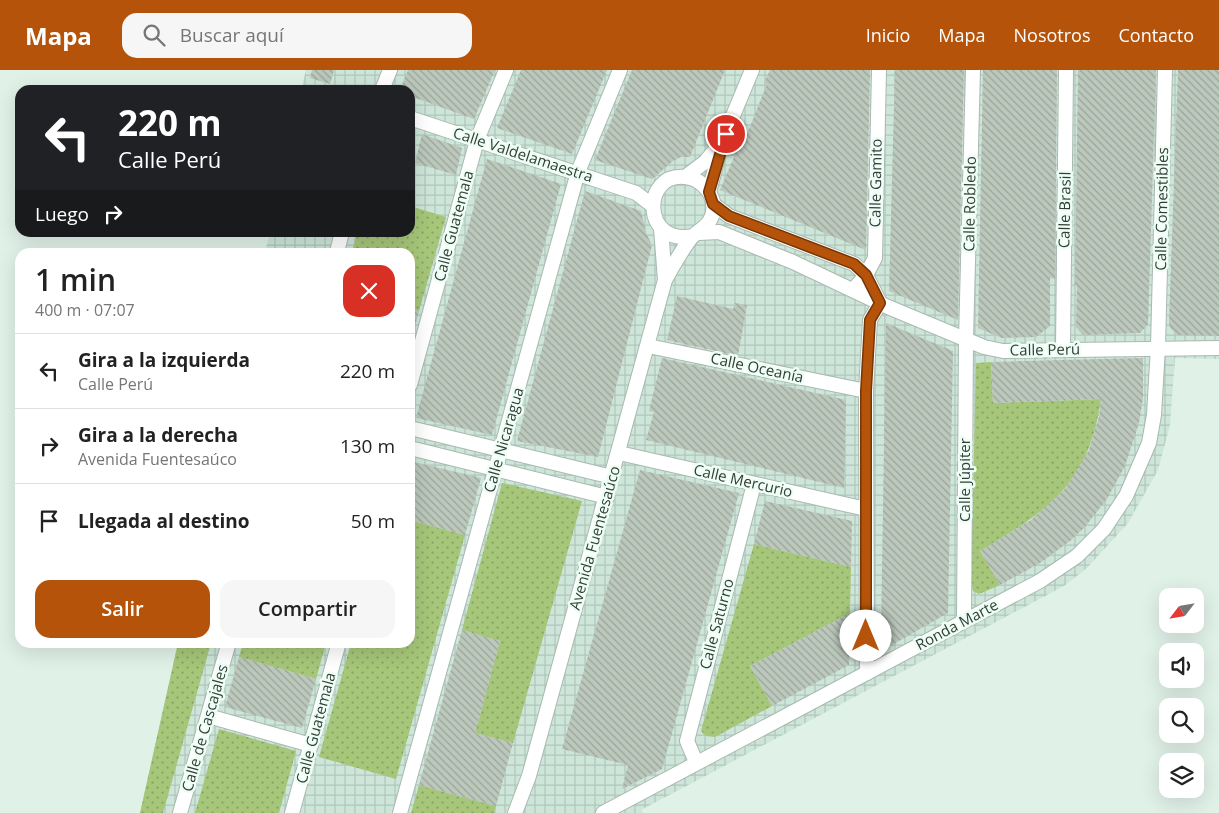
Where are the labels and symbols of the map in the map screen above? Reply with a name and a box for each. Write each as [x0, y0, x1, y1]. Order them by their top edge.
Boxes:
pin [705, 113, 747, 155]
street label: Calle Valdelamaestra [451, 122, 596, 186]
street label: Calle Gamito [864, 138, 886, 228]
street label: Calle Comestibles [1150, 147, 1172, 271]
street label: Calle Robledo [958, 156, 980, 252]
street label: Calle Guatemala [429, 168, 477, 284]
street label: Calle Brasil [1053, 172, 1075, 248]
street label: Calle Perú [1010, 338, 1080, 360]
street label: Calle Oceanía [709, 347, 806, 387]
street label: Calle Nicaragua [478, 385, 528, 495]
street label: Calle Júpiter [954, 438, 974, 522]
street label: Calle Mercurio [692, 459, 795, 501]
street label: Avenida Fuentesaúco [564, 463, 624, 612]
street label: Calle Saturno [694, 576, 738, 671]
north arrow [1159, 588, 1204, 632]
street label: Ronda Marte [912, 594, 1001, 654]
position arrow [839, 609, 891, 661]
street label: Calle de Cascajales [176, 662, 232, 793]
street label: Calle Guatemala [291, 670, 339, 786]

